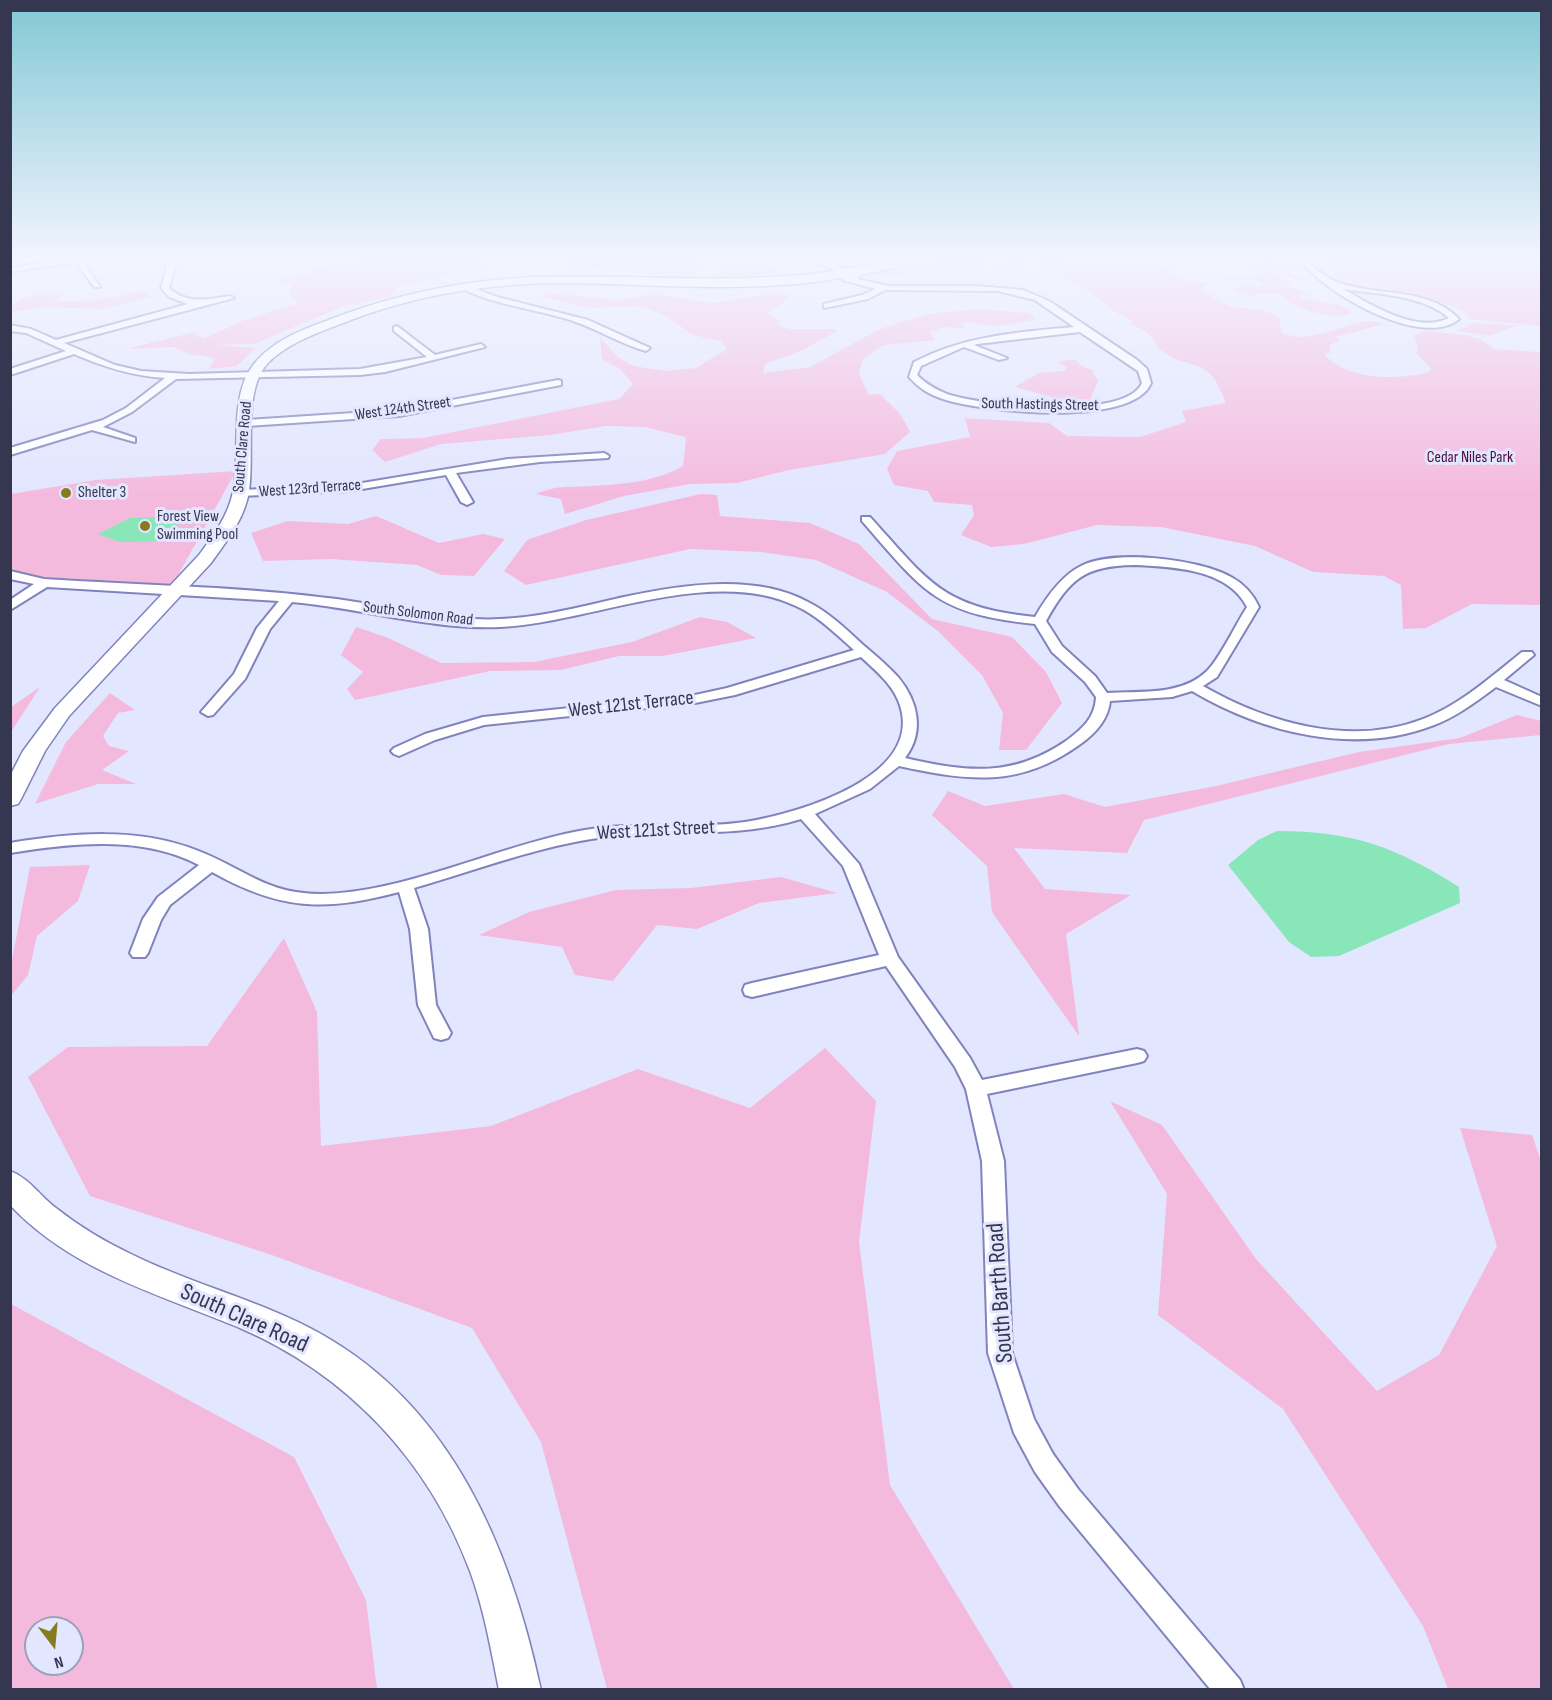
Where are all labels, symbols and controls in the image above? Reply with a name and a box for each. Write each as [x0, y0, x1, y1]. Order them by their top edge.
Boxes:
street label: West 124th Street [354, 393, 452, 425]
street label: South Hastings Street [981, 394, 1099, 416]
street label: South Clare Road [229, 401, 257, 493]
park label: Cedar Niles Park [1427, 448, 1513, 468]
street label: West 123rd Terrace [258, 476, 362, 502]
place label: Shelter 3 [78, 483, 126, 503]
marker: Shelter 3 [59, 486, 73, 500]
place label: Forest View Swimming Pool [157, 507, 238, 545]
marker: Forest View Swimming Pool [138, 519, 152, 533]
street label: South Solomon Road [362, 598, 474, 630]
street label: West 121st Terrace [567, 686, 695, 724]
street label: West 121st Street [596, 816, 716, 846]
street label: South Barth Road [982, 1222, 1020, 1364]
street label: South Clare Road [176, 1278, 312, 1360]
north arrow [24, 1616, 84, 1676]
text: N [52, 1652, 65, 1672]

